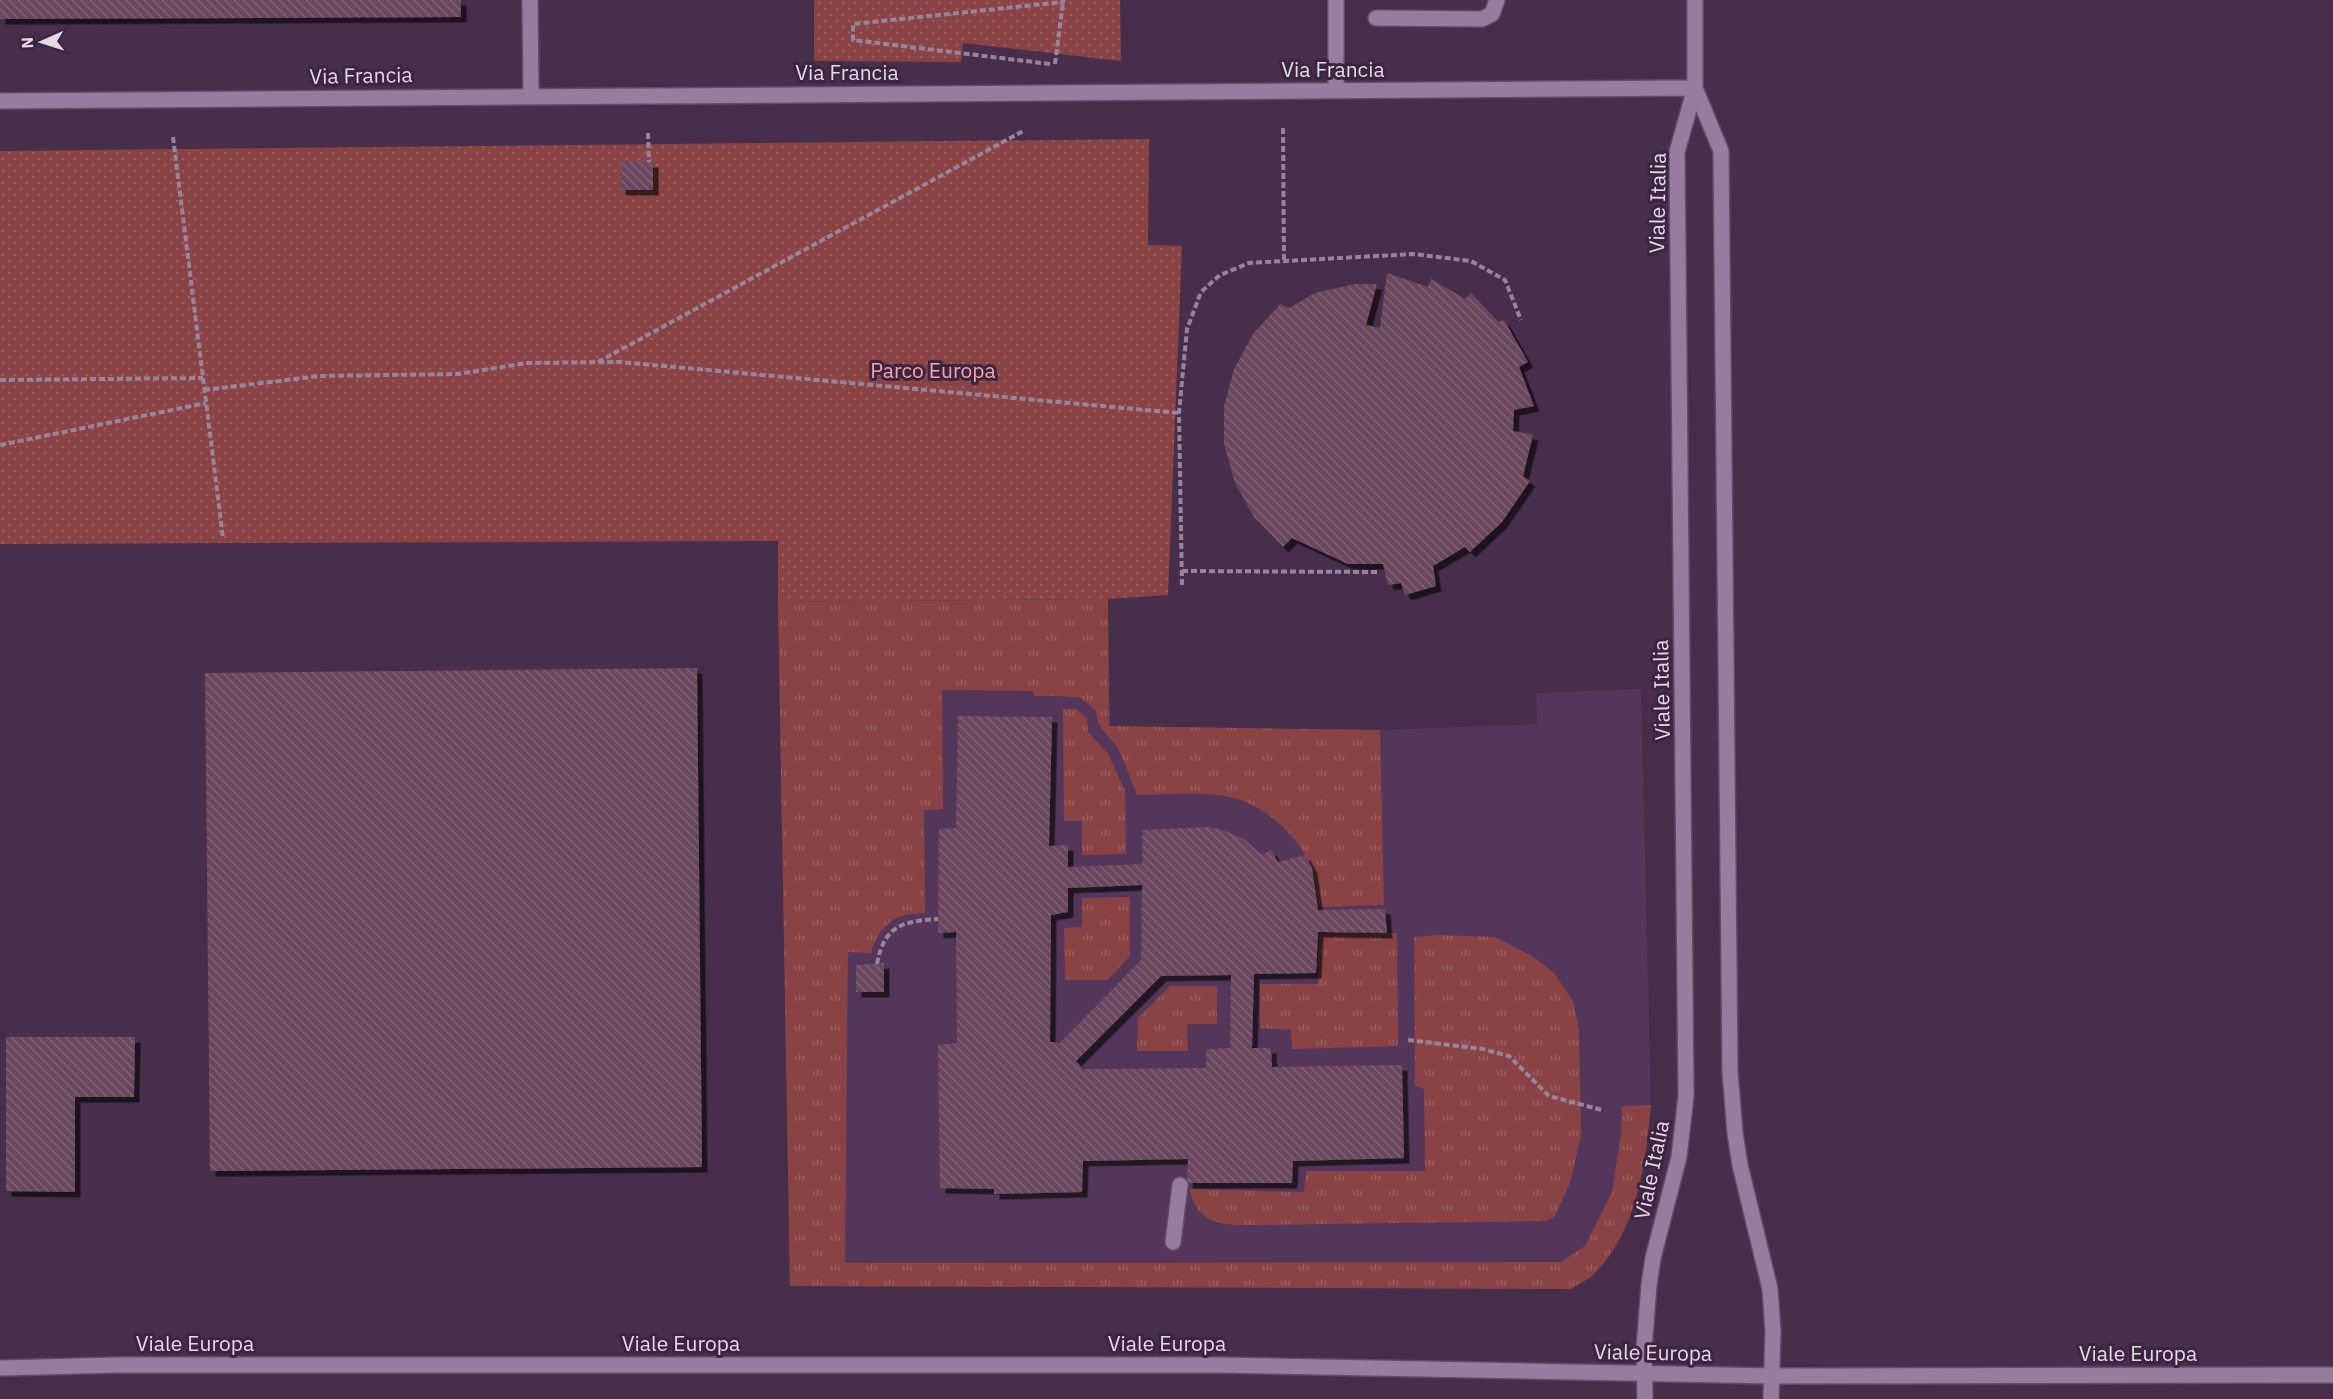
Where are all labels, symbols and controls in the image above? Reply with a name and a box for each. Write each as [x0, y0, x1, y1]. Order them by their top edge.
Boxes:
north arrow [12, 12, 72, 72]
text: N [17, 36, 37, 49]
street label: Via Francia [1281, 55, 1385, 83]
street label: Via Francia [795, 58, 899, 86]
street label: Via Francia [309, 60, 413, 90]
street label: Viale Italia [1642, 152, 1672, 254]
park label: Parco Europa [870, 356, 996, 384]
street label: Viale Italia [1646, 639, 1676, 741]
street label: Viale Italia [1627, 1118, 1675, 1222]
street label: Viale Europa [136, 1329, 254, 1357]
street label: Viale Europa [622, 1329, 740, 1357]
street label: Viale Europa [1108, 1329, 1226, 1357]
street label: Viale Europa [1594, 1337, 1712, 1367]
street label: Viale Europa [2079, 1339, 2197, 1367]

